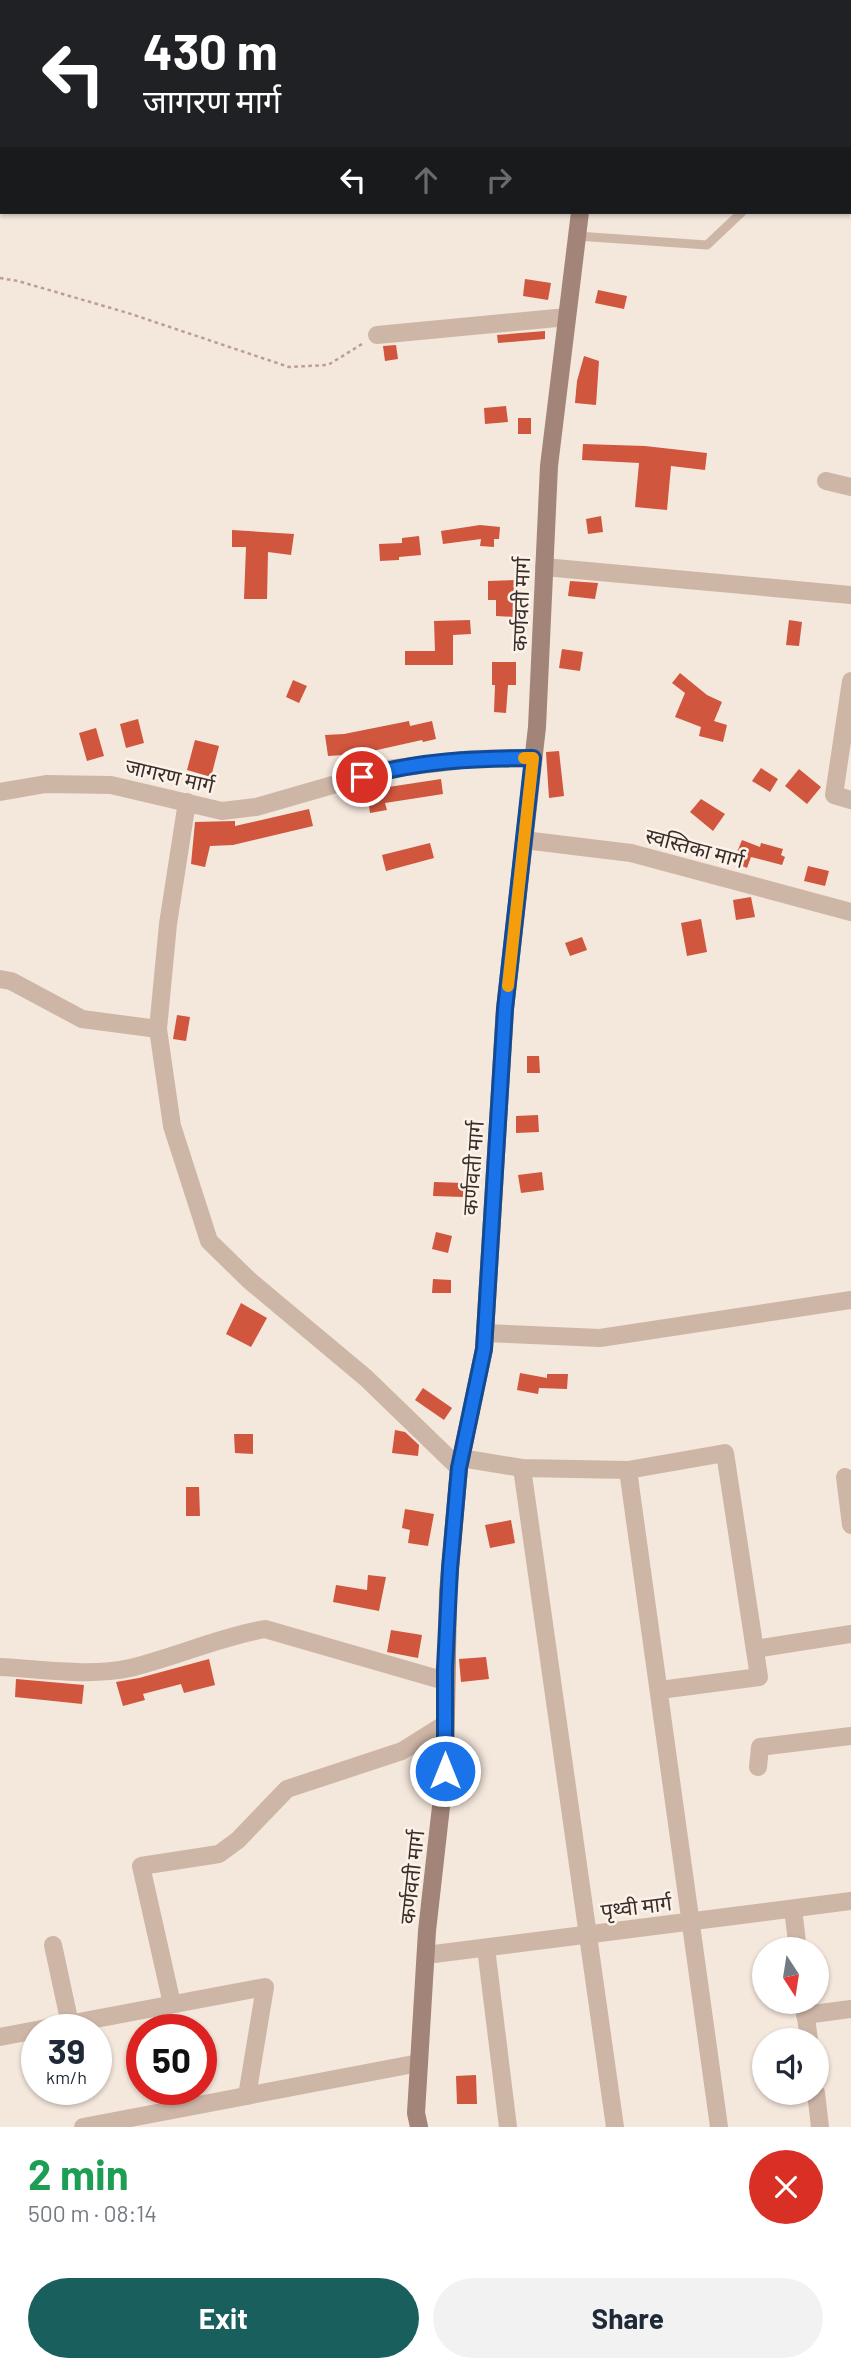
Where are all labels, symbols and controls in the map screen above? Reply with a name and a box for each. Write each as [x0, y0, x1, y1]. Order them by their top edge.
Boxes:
text: 430 m [143, 21, 278, 80]
icon: left [28, 28, 119, 119]
text: जागरण मार्ग [143, 81, 281, 119]
icon: left [334, 161, 372, 199]
icon: ahead [407, 161, 445, 199]
icon: right [480, 161, 518, 199]
street label: कर्णवती मार्ग [506, 555, 534, 652]
pin [332, 747, 392, 807]
street label: जागरण मार्ग [123, 753, 218, 798]
icon: arrive [343, 758, 381, 796]
street label: स्वस्तिका मार्ग [643, 822, 748, 872]
street label: कर्णवती मार्ग [456, 1119, 488, 1216]
position arrow [408, 1734, 482, 1808]
street label: कर्णवती मार्ग [394, 1828, 428, 1925]
street label: पृथ्वी मार्ग [599, 1889, 674, 1925]
north arrow [752, 1937, 830, 2014]
map controls [752, 1937, 829, 2105]
speed limit sign: 50 [126, 2014, 217, 2105]
button: sound [752, 2028, 829, 2105]
text: 39 [48, 2029, 85, 2071]
text: km/h [46, 2066, 87, 2088]
text: 2 min [28, 2148, 129, 2198]
button: close [749, 2150, 823, 2224]
text: 500 m · 08:14 [28, 2199, 157, 2227]
button: Exit [28, 2278, 419, 2358]
button: Share [433, 2278, 823, 2358]

